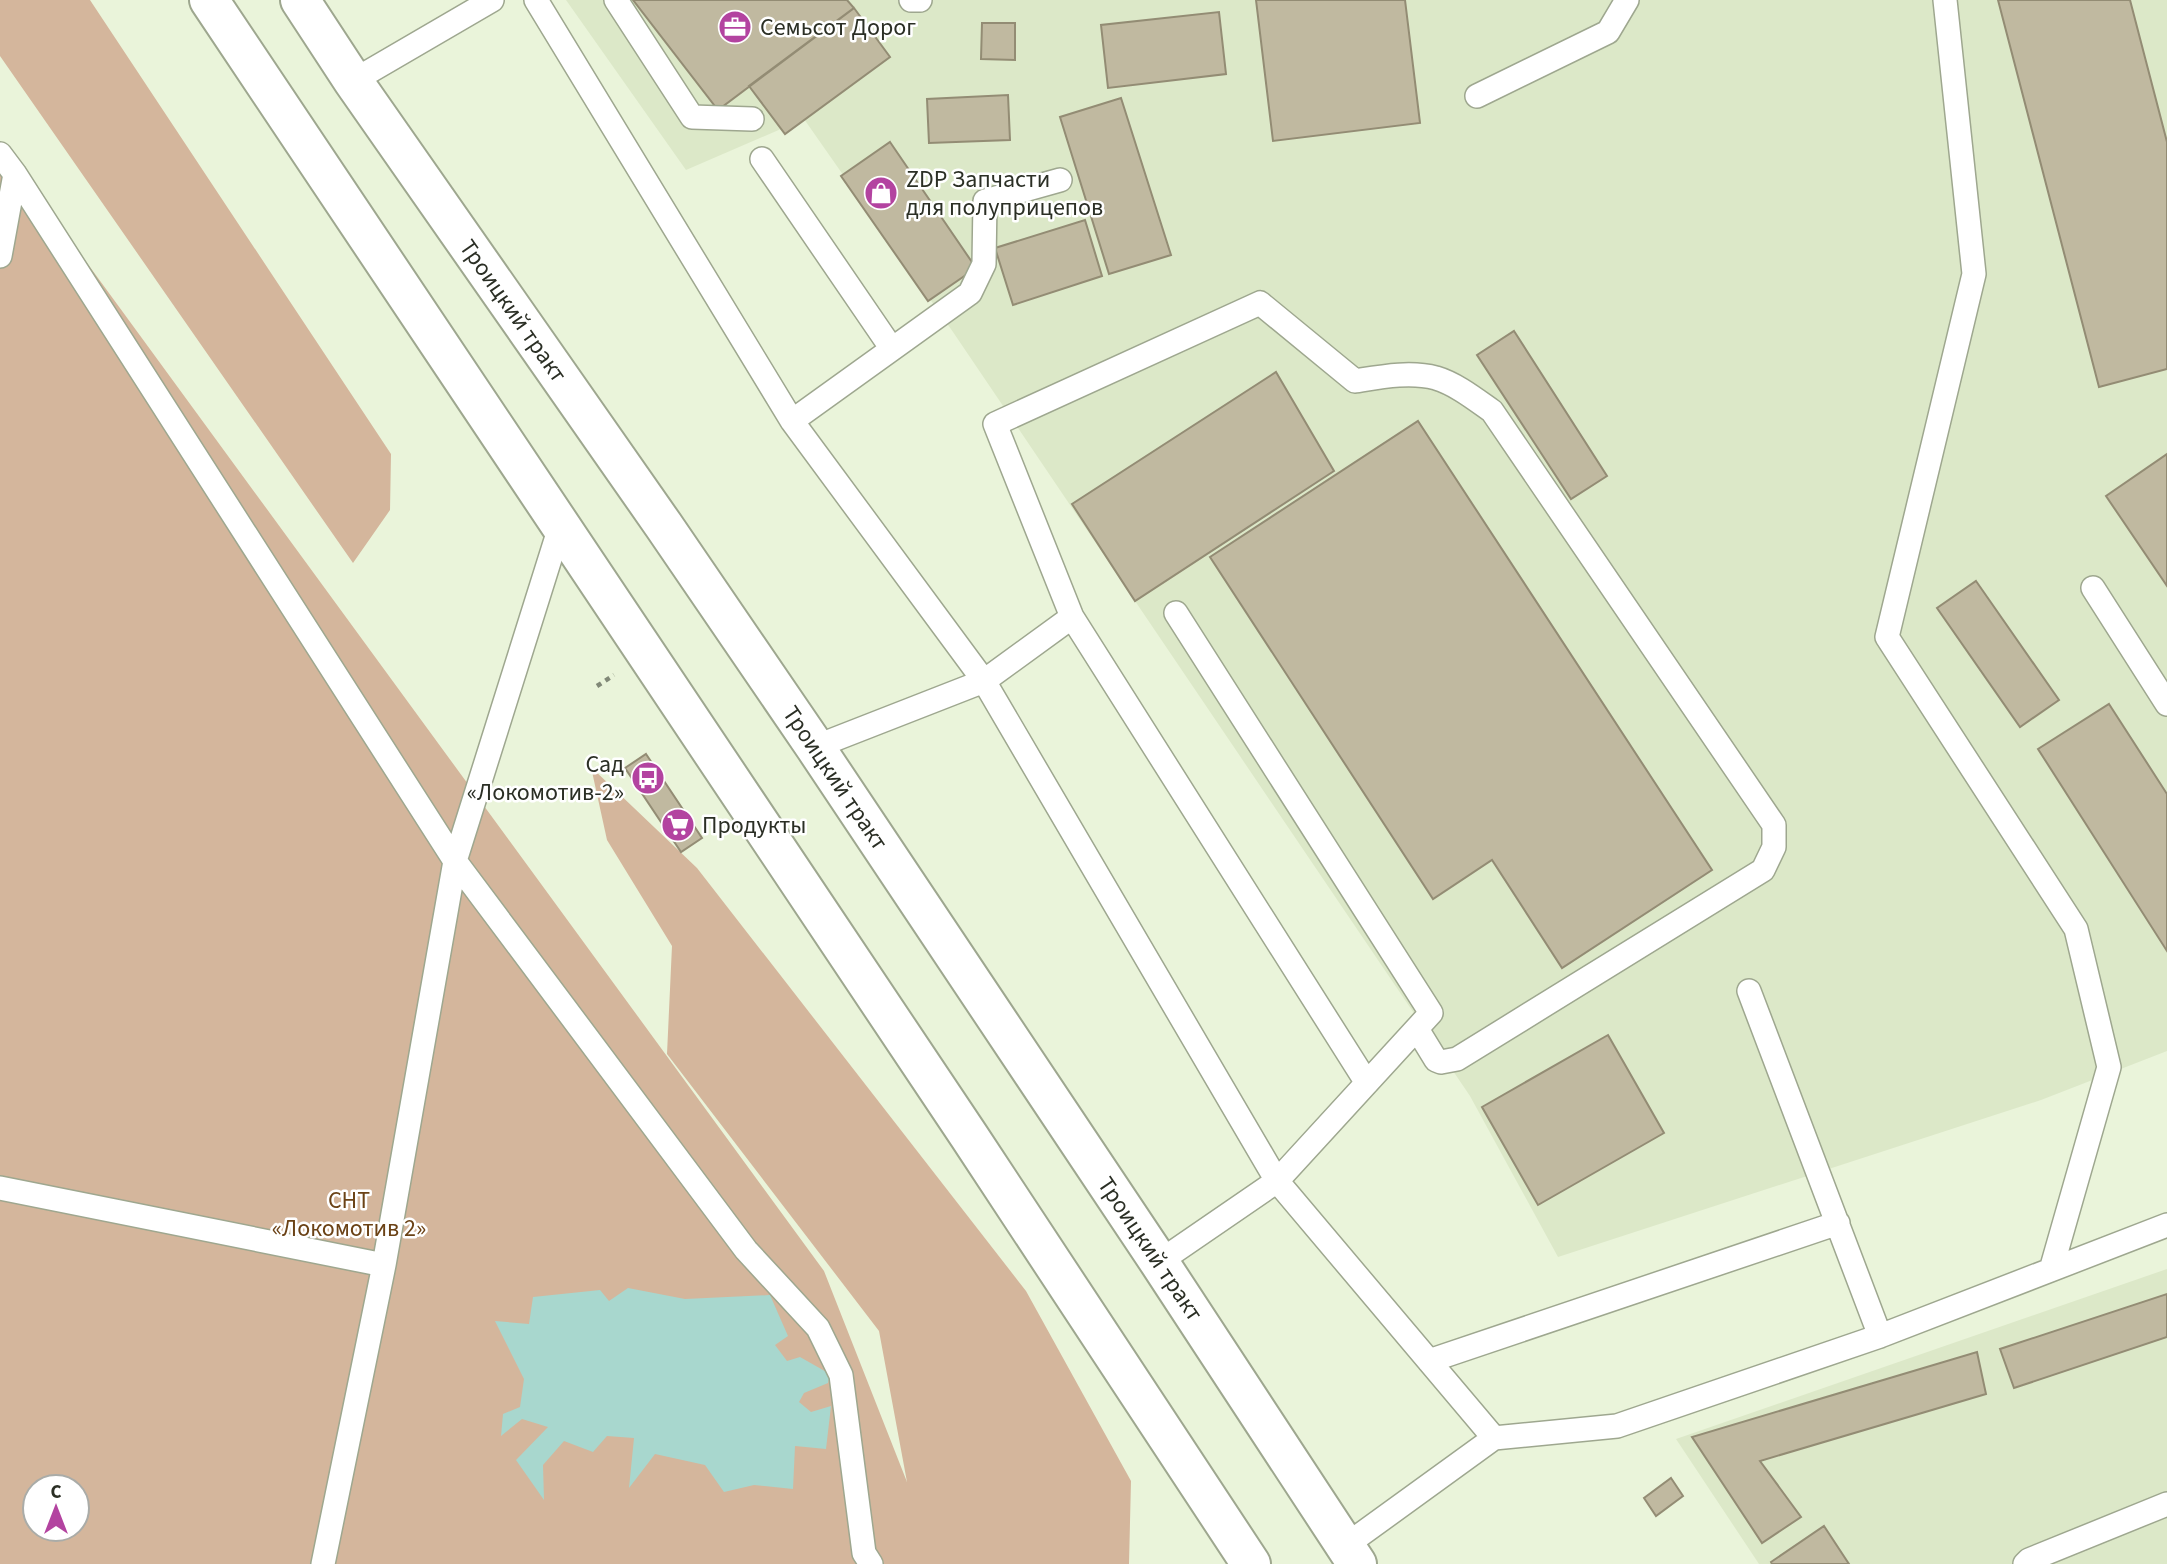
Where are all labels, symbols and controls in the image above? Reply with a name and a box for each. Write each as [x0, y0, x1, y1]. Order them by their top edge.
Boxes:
office icon: Семьсот Дорог [716, 8, 754, 46]
place label: Семьсот Дорог [760, 10, 916, 45]
place label: ZDP Запчасти для полуприцепов [906, 162, 1103, 225]
shop icon: ZDP Запчасти для полуприцепов [862, 174, 900, 212]
street label: Троицкий тракт [451, 232, 575, 390]
street label: Троицкий тракт [774, 699, 896, 857]
place label: Сад «Локомотив-2» [467, 747, 624, 810]
bus stop icon: Сад «Локомотив-2» [629, 759, 667, 797]
supermarket icon: Продукты [659, 806, 697, 844]
place label: Продукты [702, 808, 806, 843]
street label: Троицкий тракт [1089, 1170, 1211, 1328]
park label: СНТ «Локомотив 2» [272, 1183, 426, 1246]
north arrow [21, 1473, 91, 1543]
text: С [50, 1479, 62, 1506]

